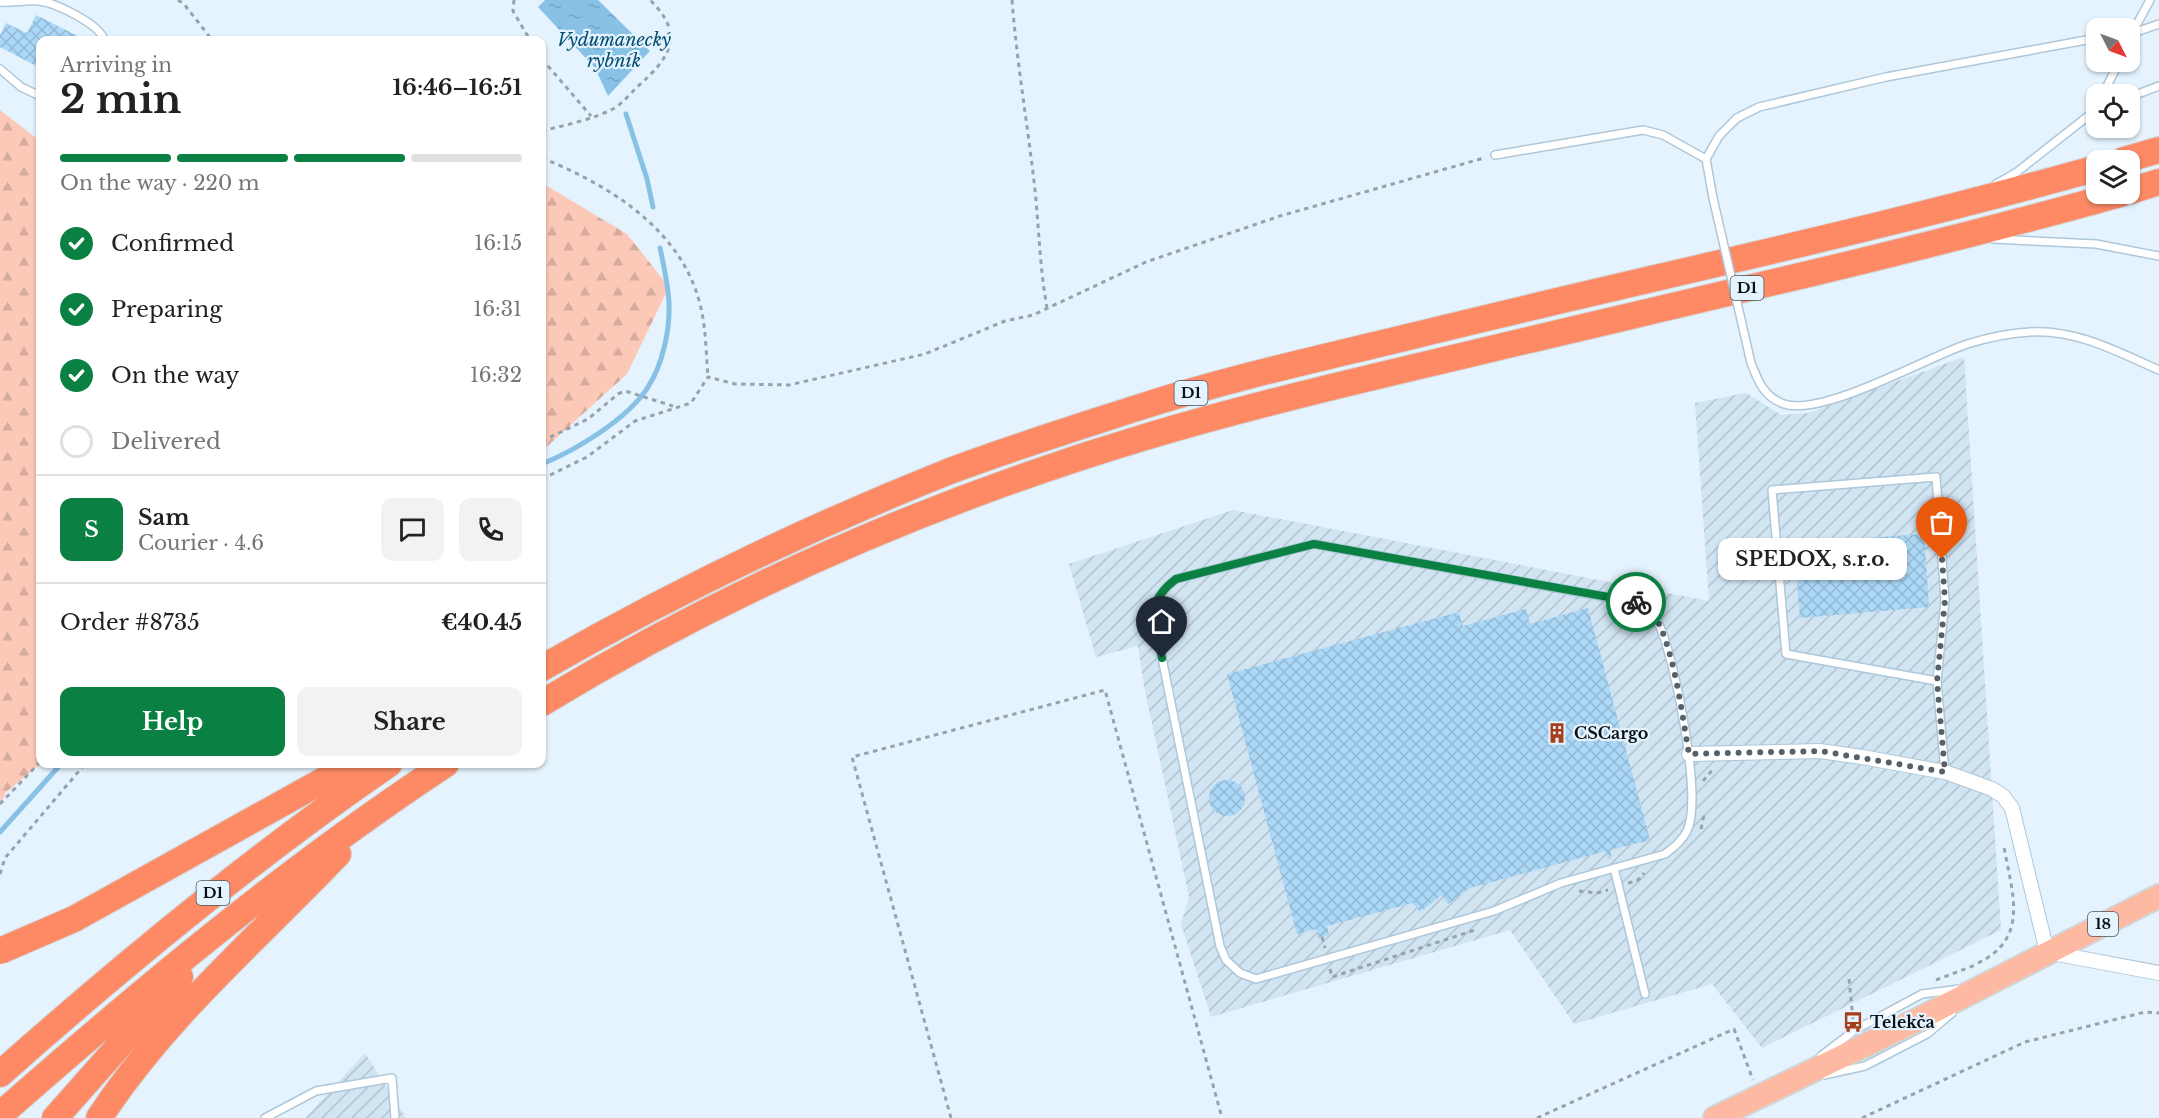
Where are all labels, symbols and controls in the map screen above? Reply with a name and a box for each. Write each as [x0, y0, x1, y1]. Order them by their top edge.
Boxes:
north arrow [2086, 18, 2140, 72]
map controls [2086, 18, 2140, 204]
water label: Vydumanecký rybník [557, 29, 672, 72]
text: Arriving in [60, 53, 172, 77]
text: 16:46–16:51 [392, 74, 522, 101]
text: 2 min [60, 75, 181, 124]
button: locate [2086, 84, 2140, 138]
button: layers [2086, 150, 2140, 204]
text: On the way · 220 m [60, 171, 259, 195]
icon: check [60, 227, 93, 260]
text: Confirmed [111, 230, 234, 257]
text: 16:15 [474, 231, 522, 255]
road number: D1 [1730, 276, 1764, 300]
icon: check [60, 293, 93, 326]
text: Preparing [111, 296, 222, 323]
text: 16:31 [473, 297, 522, 321]
icon: check [60, 359, 93, 392]
text: On the way [111, 362, 239, 389]
text: 16:32 [470, 363, 522, 387]
road number: D1 [1174, 381, 1208, 405]
text: Delivered [111, 428, 221, 455]
pin [1916, 497, 1967, 559]
button: chat [381, 498, 444, 561]
button: phone [459, 498, 522, 561]
text: Sam [138, 504, 190, 531]
icon: bag [1925, 506, 1958, 539]
text: S [84, 516, 99, 543]
text: Courier · 4.6 [138, 531, 264, 555]
callout: SPEDOX, s.r.o. [1717, 538, 1906, 580]
text: SPEDOX, s.r.o. [1735, 547, 1890, 571]
courier [1606, 572, 1666, 632]
icon: bike [1620, 586, 1653, 619]
pin [1136, 596, 1187, 658]
icon: home [1145, 605, 1178, 638]
text: Order #8735 [60, 609, 200, 636]
text: €40.45 [441, 609, 522, 636]
button: Help [60, 687, 285, 756]
button: Share [297, 687, 522, 756]
building icon: CSCargo [1545, 721, 1569, 745]
place label: CSCargo [1574, 723, 1648, 743]
road number: D1 [196, 881, 230, 905]
road number: 18 [2088, 912, 2118, 936]
bus stop icon: Telekča [1841, 1010, 1865, 1034]
place label: Telekča [1870, 1012, 1935, 1032]

